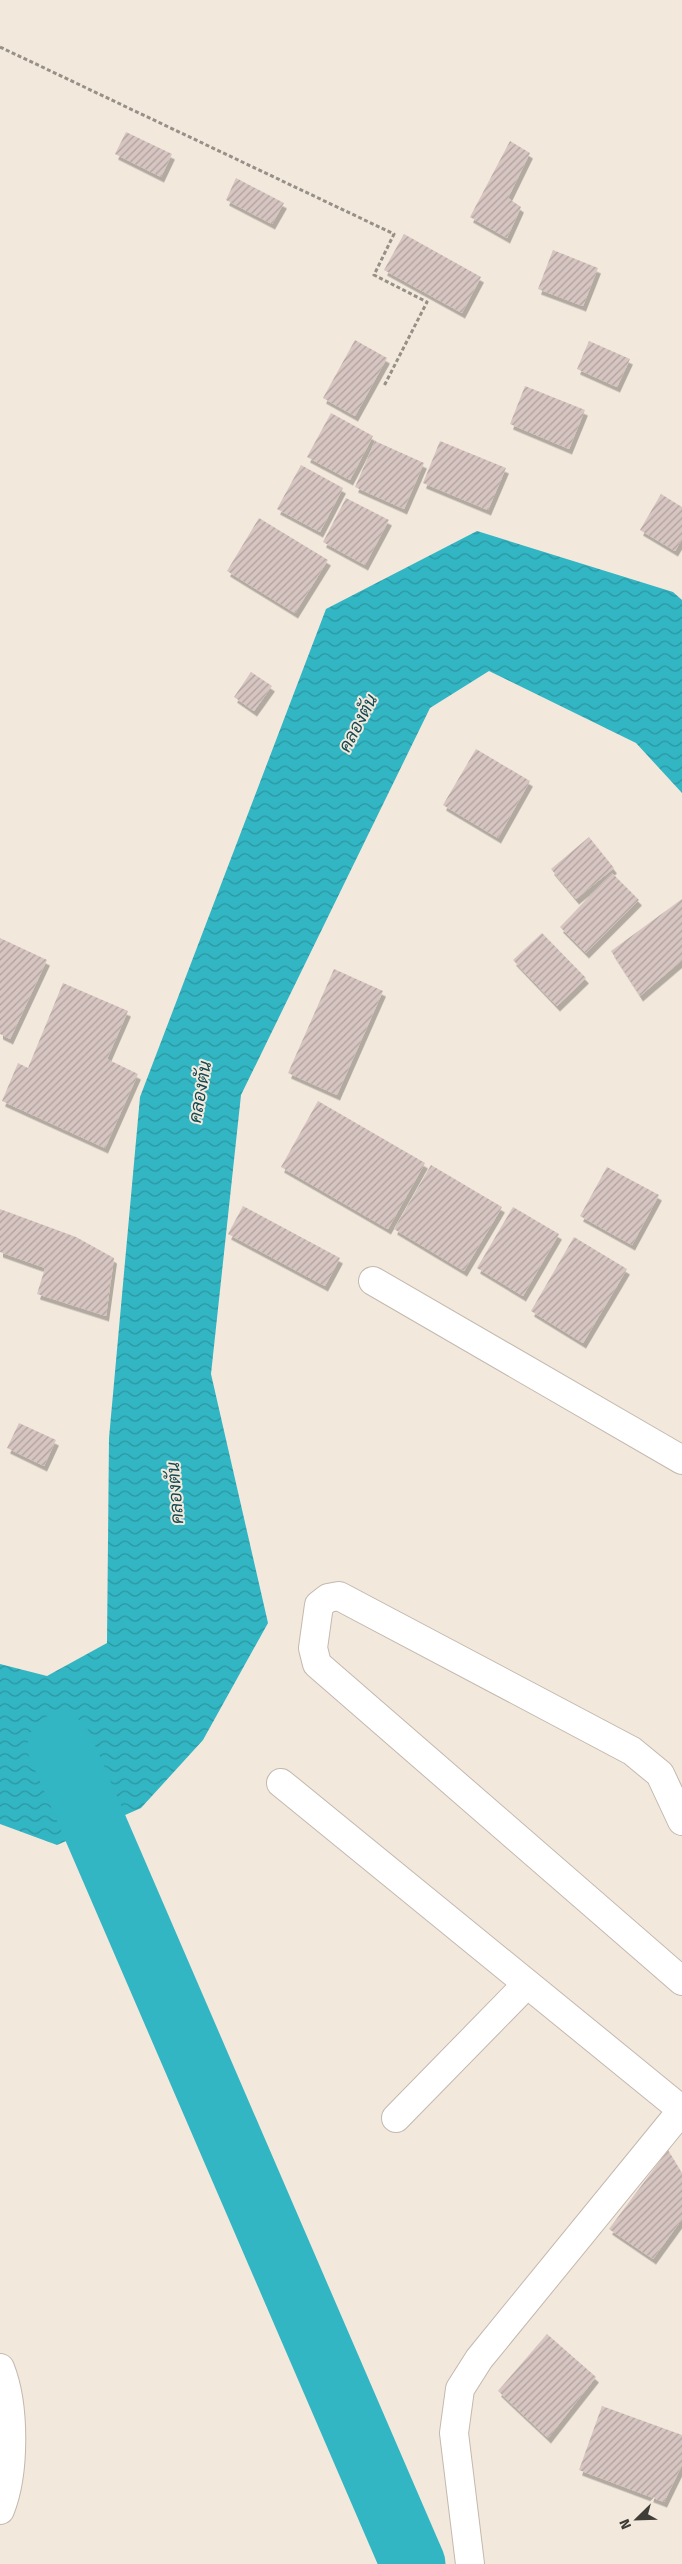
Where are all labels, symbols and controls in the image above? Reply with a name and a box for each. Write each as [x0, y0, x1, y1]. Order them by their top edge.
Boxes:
water label: คลองตัน [334, 690, 383, 756]
water label: คลองตัน [184, 1059, 216, 1125]
water label: คลองตัน [162, 1461, 188, 1525]
north arrow [612, 2494, 662, 2544]
text: N [616, 2516, 635, 2531]

